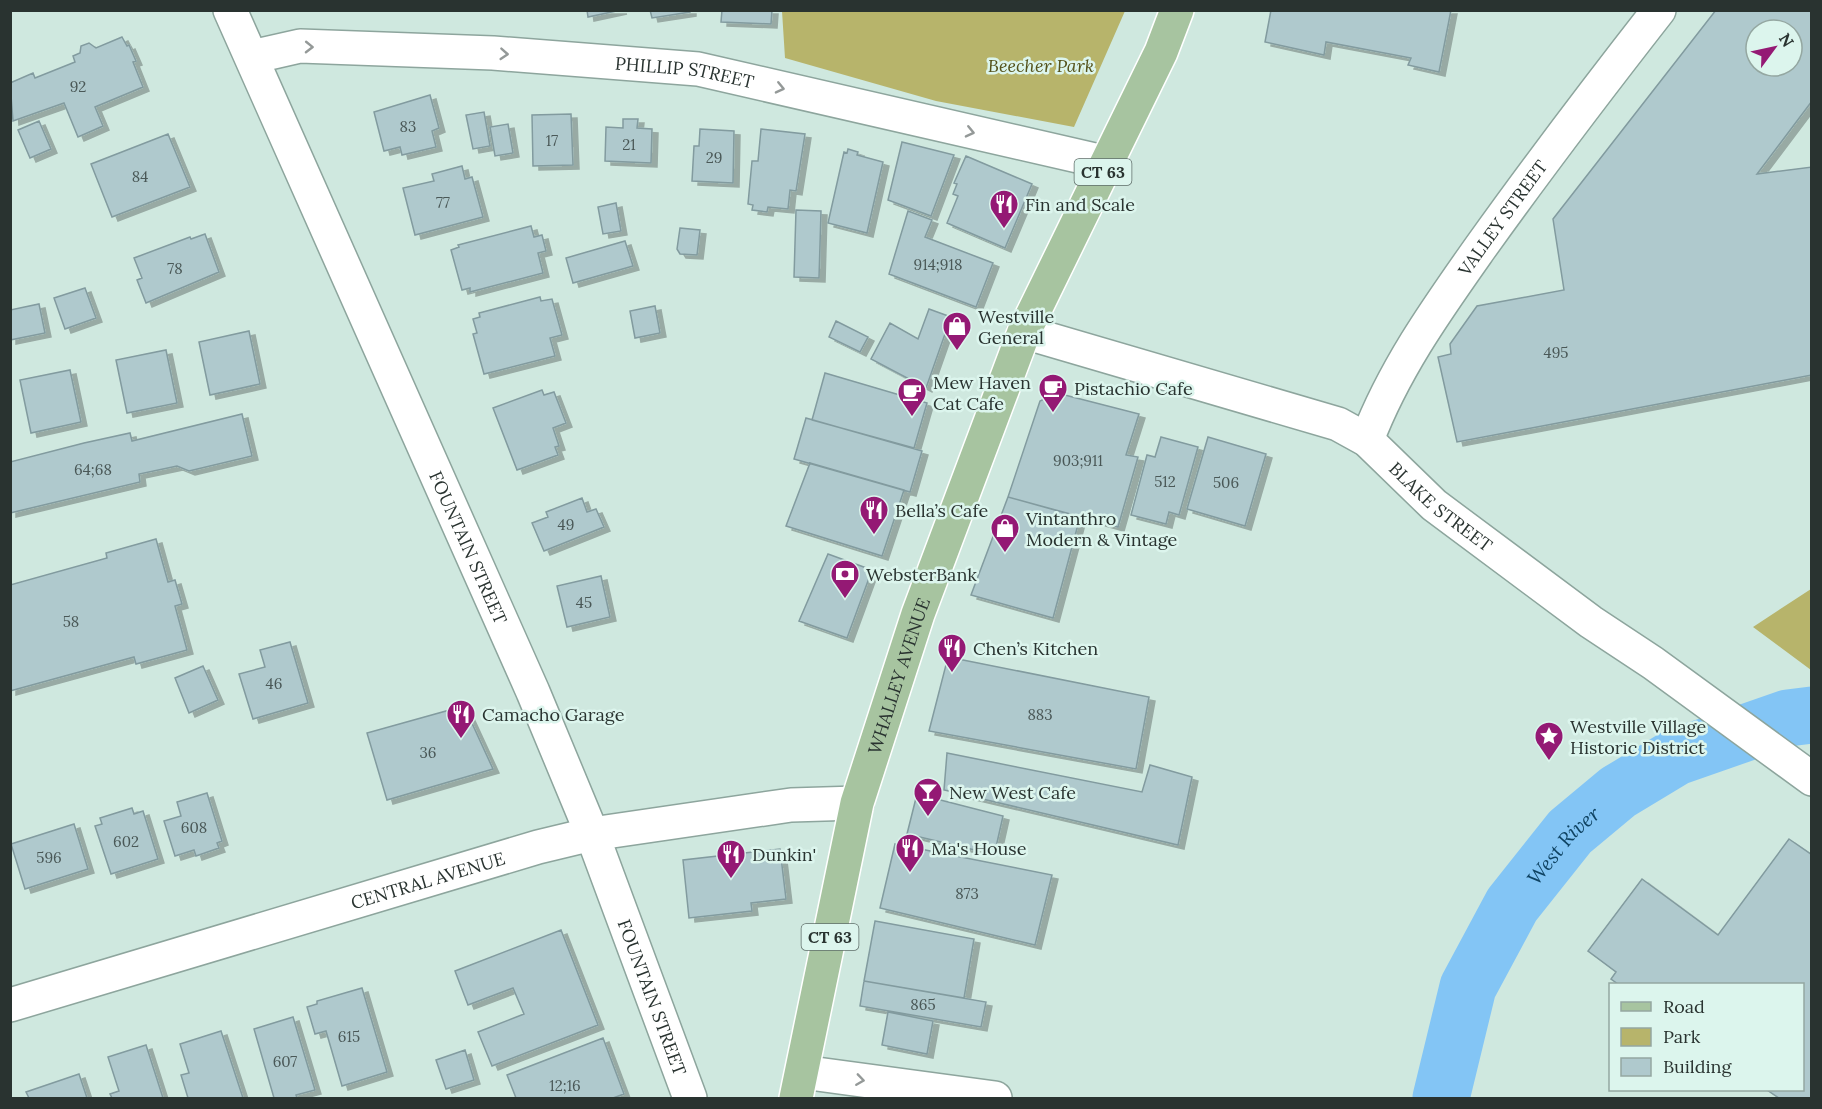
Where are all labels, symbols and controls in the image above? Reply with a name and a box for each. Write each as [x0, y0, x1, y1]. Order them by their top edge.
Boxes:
north arrow [1744, 18, 1804, 78]
text: N [1775, 29, 1798, 50]
one-way arrow [305, 41, 314, 53]
one-way arrow [500, 47, 509, 60]
street label: PHILLIP STREET [614, 51, 757, 93]
park label: Beecher Park [988, 54, 1094, 77]
house number: 92 [70, 77, 86, 96]
one-way arrow [775, 80, 785, 93]
house number: 83 [400, 117, 416, 136]
one-way arrow [965, 124, 975, 137]
house number: 17 [546, 131, 558, 150]
house number: 21 [622, 135, 636, 154]
house number: 29 [706, 148, 722, 167]
street label: VALLEY STREET [1452, 155, 1552, 281]
road number: CT 63 [1074, 159, 1132, 185]
house number: 84 [132, 167, 148, 186]
restaurant icon: Fin and Scale [988, 188, 1020, 230]
house number: 77 [436, 193, 450, 212]
place label: Fin and Scale [1025, 193, 1135, 216]
house number: 914;918 [914, 255, 962, 274]
house number: 78 [167, 259, 183, 278]
place label: Westville General [978, 305, 1055, 349]
shop icon: Westville General [941, 310, 973, 352]
house number: 495 [1544, 343, 1568, 362]
place label: Mew Haven Cat Cafe [933, 371, 1031, 415]
cafe icon: Pistachio Cafe [1037, 372, 1069, 414]
cafe icon: Mew Haven Cat Cafe [896, 376, 928, 418]
place label: Pistachio Cafe [1074, 377, 1193, 400]
house number: 903;911 [1053, 451, 1103, 470]
street label: BLAKE STREET [1384, 456, 1498, 557]
house number: 64;68 [74, 460, 112, 479]
street label: FOUNTAIN STREET [425, 467, 513, 628]
house number: 512 [1154, 472, 1176, 491]
house number: 506 [1213, 473, 1239, 492]
restaurant icon: Bella’s Cafe [858, 494, 890, 536]
place label: Bella’s Cafe [895, 499, 988, 522]
place label: Vintanthro Modern & Vintage [1025, 507, 1178, 551]
shop icon: Vintanthro Modern & Vintage [989, 512, 1021, 554]
house number: 49 [558, 515, 574, 534]
bank icon: WebsterBank [829, 558, 861, 600]
place label: WebsterBank [866, 563, 977, 586]
house number: 45 [576, 593, 592, 612]
street label: WHALLEY AVENUE [862, 594, 935, 757]
house number: 58 [63, 612, 79, 631]
restaurant icon: Chen’s Kitchen [936, 632, 968, 674]
place label: Chen’s Kitchen [973, 637, 1098, 660]
house number: 46 [266, 674, 282, 693]
restaurant icon: Camacho Garage [445, 698, 477, 740]
place label: Camacho Garage [482, 703, 625, 726]
house number: 883 [1027, 705, 1053, 724]
place label: Westville Village Historic District [1570, 715, 1706, 759]
place icon: Westville Village Historic District [1533, 720, 1565, 762]
house number: 36 [419, 743, 437, 762]
bar icon: New West Cafe [912, 776, 944, 818]
place label: New West Cafe [949, 781, 1076, 804]
water label: West River [1521, 800, 1605, 889]
house number: 608 [181, 818, 207, 837]
house number: 602 [113, 832, 139, 851]
restaurant icon: Ma's House [894, 832, 926, 874]
place label: Ma's House [931, 837, 1027, 860]
restaurant icon: Dunkin' [715, 838, 747, 880]
place label: Dunkin' [752, 843, 816, 866]
street label: CENTRAL AVENUE [348, 846, 507, 914]
house number: 596 [36, 848, 62, 867]
house number: 873 [955, 884, 979, 903]
street label: FOUNTAIN STREET [613, 916, 692, 1079]
road number: CT 63 [802, 924, 858, 950]
legend [1609, 983, 1804, 1091]
house number: 865 [910, 995, 936, 1014]
text: Road [1663, 995, 1705, 1018]
text: Park [1663, 1025, 1701, 1048]
house number: 615 [338, 1027, 360, 1046]
house number: 607 [273, 1052, 297, 1071]
text: Building [1663, 1055, 1733, 1078]
one-way arrow [856, 1074, 865, 1086]
house number: 12;16 [549, 1076, 581, 1095]

